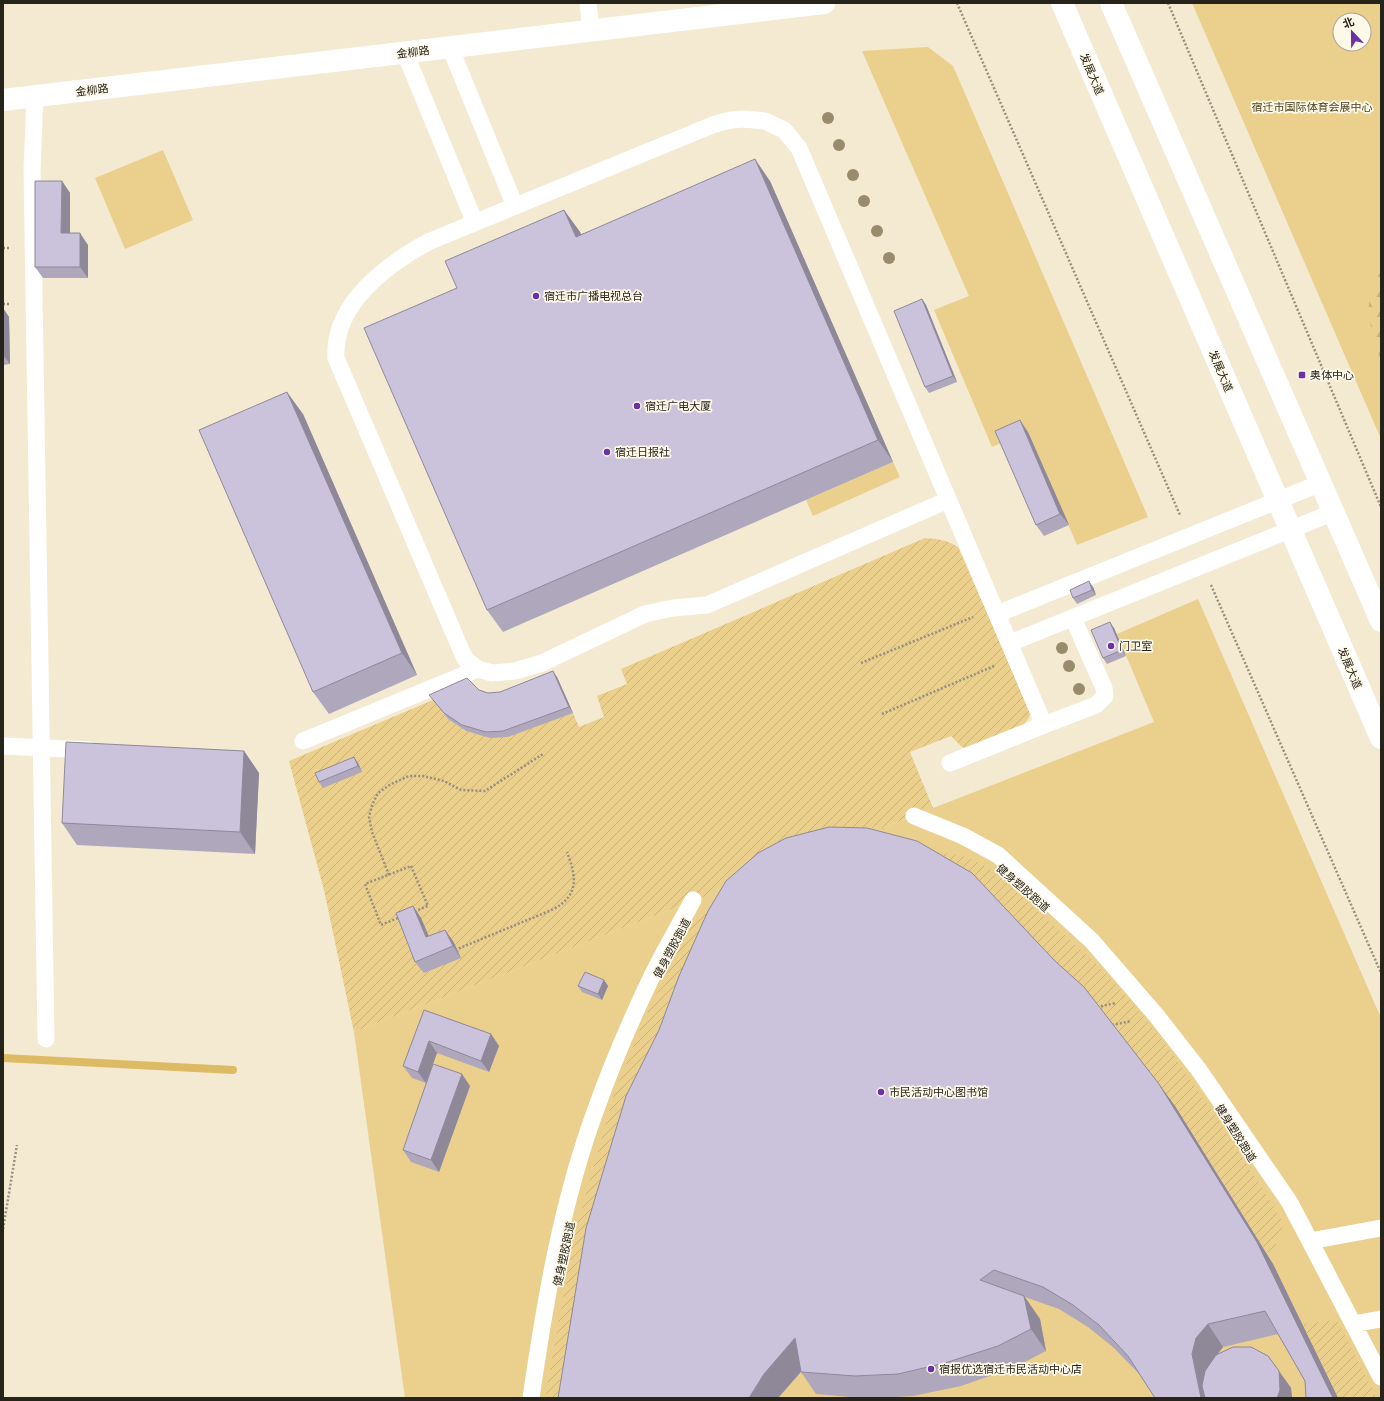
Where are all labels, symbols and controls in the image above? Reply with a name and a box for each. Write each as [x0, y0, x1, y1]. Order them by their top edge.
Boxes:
north arrow [1332, 12, 1372, 52]
text: 北 [1341, 15, 1356, 30]
street label: 金柳路 [396, 44, 430, 60]
street label: 发展大道 [1078, 51, 1106, 97]
street label: 金柳路 [75, 82, 109, 98]
park label: 宿迁市国际体育会展中心 [1252, 101, 1373, 113]
place label: 宿迁市广播电视总台 [544, 290, 643, 302]
marker: 宿迁市广播电视总台 [531, 291, 541, 301]
street label: 发展大道 [1207, 348, 1235, 394]
place label: 奥体中心 [1310, 369, 1354, 381]
marker: 奥体中心 [1297, 370, 1307, 380]
place label: 宿迁广电大厦 [645, 400, 711, 412]
marker: 宿迁广电大厦 [632, 401, 642, 411]
place label: 宿迁日报社 [615, 446, 670, 458]
marker: 宿迁日报社 [602, 447, 612, 457]
place label: 门卫室 [1119, 640, 1152, 652]
marker: 门卫室 [1106, 641, 1116, 651]
street label: 发展大道 [1336, 645, 1364, 691]
street label: 健身塑胶跑道 [994, 862, 1052, 914]
street label: 健身塑胶跑道 [651, 916, 693, 980]
place label: 市民活动中心图书馆 [889, 1086, 988, 1098]
marker: 市民活动中心图书馆 [876, 1087, 886, 1097]
street label: 健身塑胶跑道 [1213, 1102, 1259, 1164]
street label: 健身塑胶跑道 [551, 1220, 577, 1288]
place label: 宿报优选宿迁市民活动中心店 [939, 1363, 1082, 1375]
marker: 宿报优选宿迁市民活动中心店 [926, 1364, 936, 1374]

